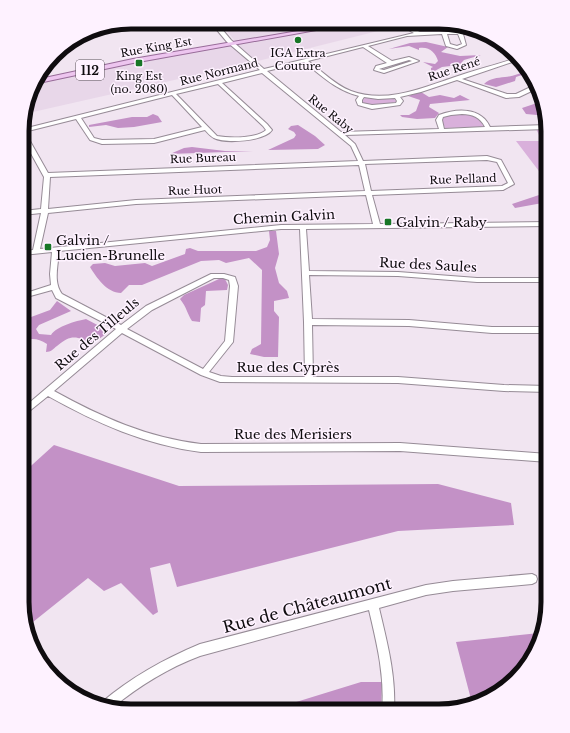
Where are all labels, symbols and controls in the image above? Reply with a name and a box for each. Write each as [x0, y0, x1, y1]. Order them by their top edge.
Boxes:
street label: Rue King Est [119, 34, 194, 60]
marker: IGA Extra Couture [293, 35, 303, 45]
place label: IGA Extra Couture [270, 46, 327, 73]
street label: Rue René [426, 54, 482, 84]
street label: Rue Normand [178, 55, 260, 89]
marker: King Est (no. 2080) [134, 58, 144, 68]
road number: 112 [76, 60, 104, 80]
place label: King Est (no. 2080) [111, 69, 168, 96]
street label: Rue Raby [305, 91, 357, 137]
street label: Rue Bureau [170, 150, 237, 166]
street label: Rue Pelland [429, 171, 497, 187]
street label: Rue Huot [168, 182, 223, 198]
street label: Chemin Galvin [233, 206, 335, 228]
place label: Galvin / Raby [396, 214, 488, 231]
marker: Galvin / Raby [383, 217, 393, 227]
place label: Galvin / Lucien-Brunelle [56, 232, 165, 264]
marker: Galvin / Lucien-Brunelle [43, 242, 53, 252]
street label: Rue des Saules [379, 254, 477, 276]
street label: Rue des Tilleuls [51, 294, 143, 374]
street label: Rue des Cyprès [237, 359, 340, 376]
street label: Rue des Merisiers [234, 426, 352, 443]
street label: Rue de Châteaumont [220, 573, 394, 637]

